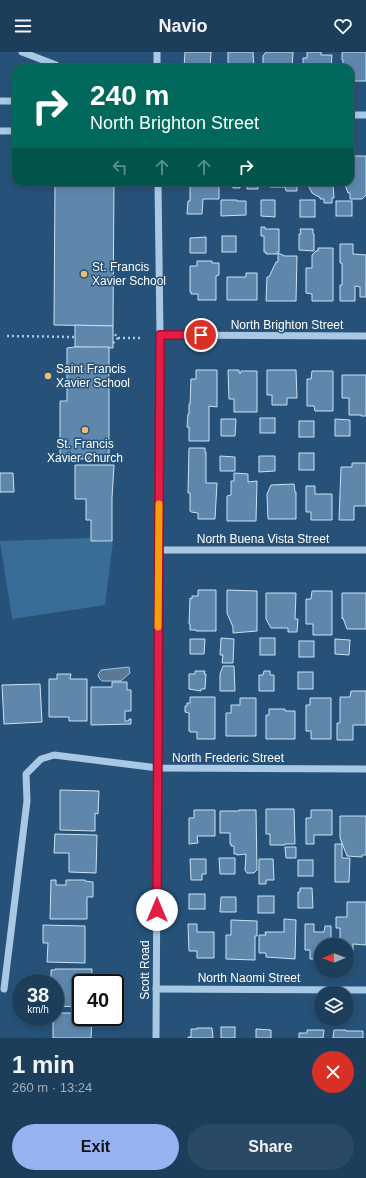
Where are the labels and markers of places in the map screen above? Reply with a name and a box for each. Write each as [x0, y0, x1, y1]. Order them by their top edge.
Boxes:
place label: St. Francis Xavier School [92, 260, 166, 288]
marker: St. Francis Xavier School [79, 269, 89, 279]
pin [184, 318, 218, 352]
place label: Saint Francis Xavier School [56, 362, 130, 390]
marker: Saint Francis Xavier School [43, 371, 53, 381]
marker: St. Francis Xavier Church [80, 425, 90, 435]
place label: St. Francis Xavier Church [47, 437, 123, 465]

